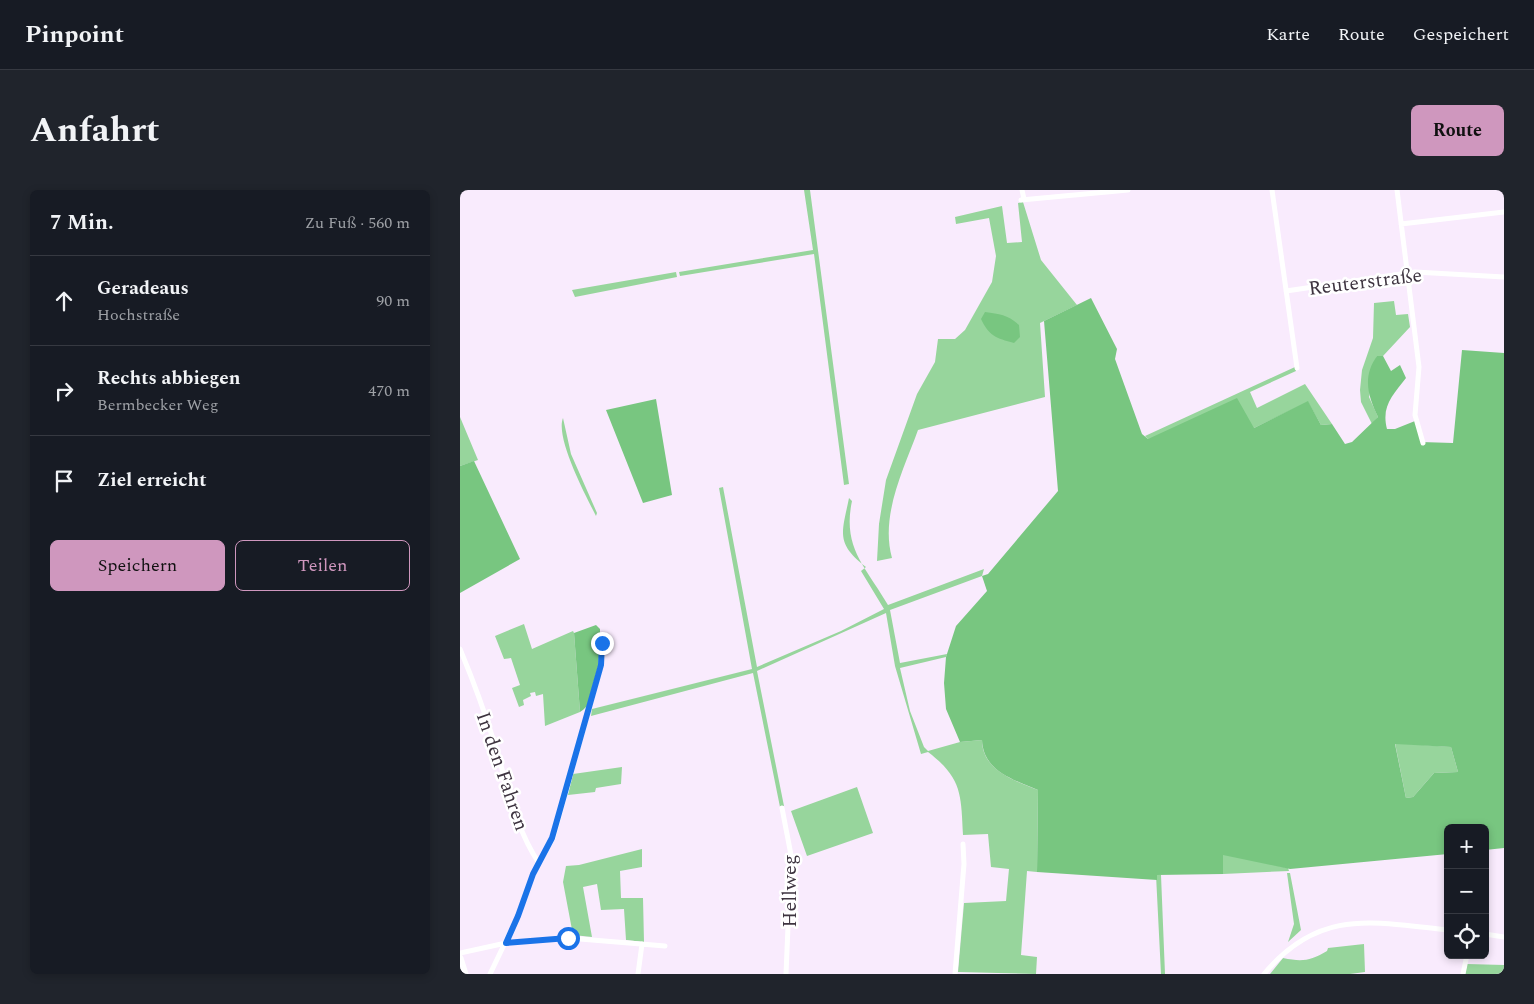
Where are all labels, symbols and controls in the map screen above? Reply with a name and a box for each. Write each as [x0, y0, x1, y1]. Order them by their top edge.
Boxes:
text: Pinpoint [25, 17, 124, 53]
text: Karte [1266, 21, 1310, 48]
text: Route [1338, 21, 1385, 48]
text: Gespeichert [1413, 21, 1509, 48]
text: Anfahrt [30, 104, 160, 157]
button: Route [1411, 105, 1504, 156]
text: 7 Min. [50, 207, 114, 239]
text: Zu Fuß · 560 m [305, 211, 410, 235]
street label: Reuterstraße [1307, 260, 1424, 304]
text: Geradeaus [97, 274, 189, 303]
icon: ahead [50, 287, 78, 315]
text: 90 m [376, 289, 410, 313]
text: Hochstraße [97, 303, 180, 327]
text: Rechts abbiegen [97, 364, 241, 393]
icon: right [50, 377, 78, 405]
text: 470 m [368, 379, 410, 403]
text: Bermbecker Weg [97, 393, 218, 417]
text: Ziel erreicht [97, 466, 207, 495]
icon: arrive [50, 467, 78, 495]
button: Speichern [50, 540, 225, 591]
button: Teilen [235, 540, 410, 591]
route end [591, 632, 614, 655]
street label: In den Fahren [468, 708, 536, 835]
map controls [1444, 824, 1489, 959]
button: + [1444, 824, 1489, 869]
street label: Hellweg [775, 854, 805, 928]
button: − [1444, 869, 1489, 914]
button: locate [1444, 914, 1489, 959]
route start [557, 927, 580, 950]

